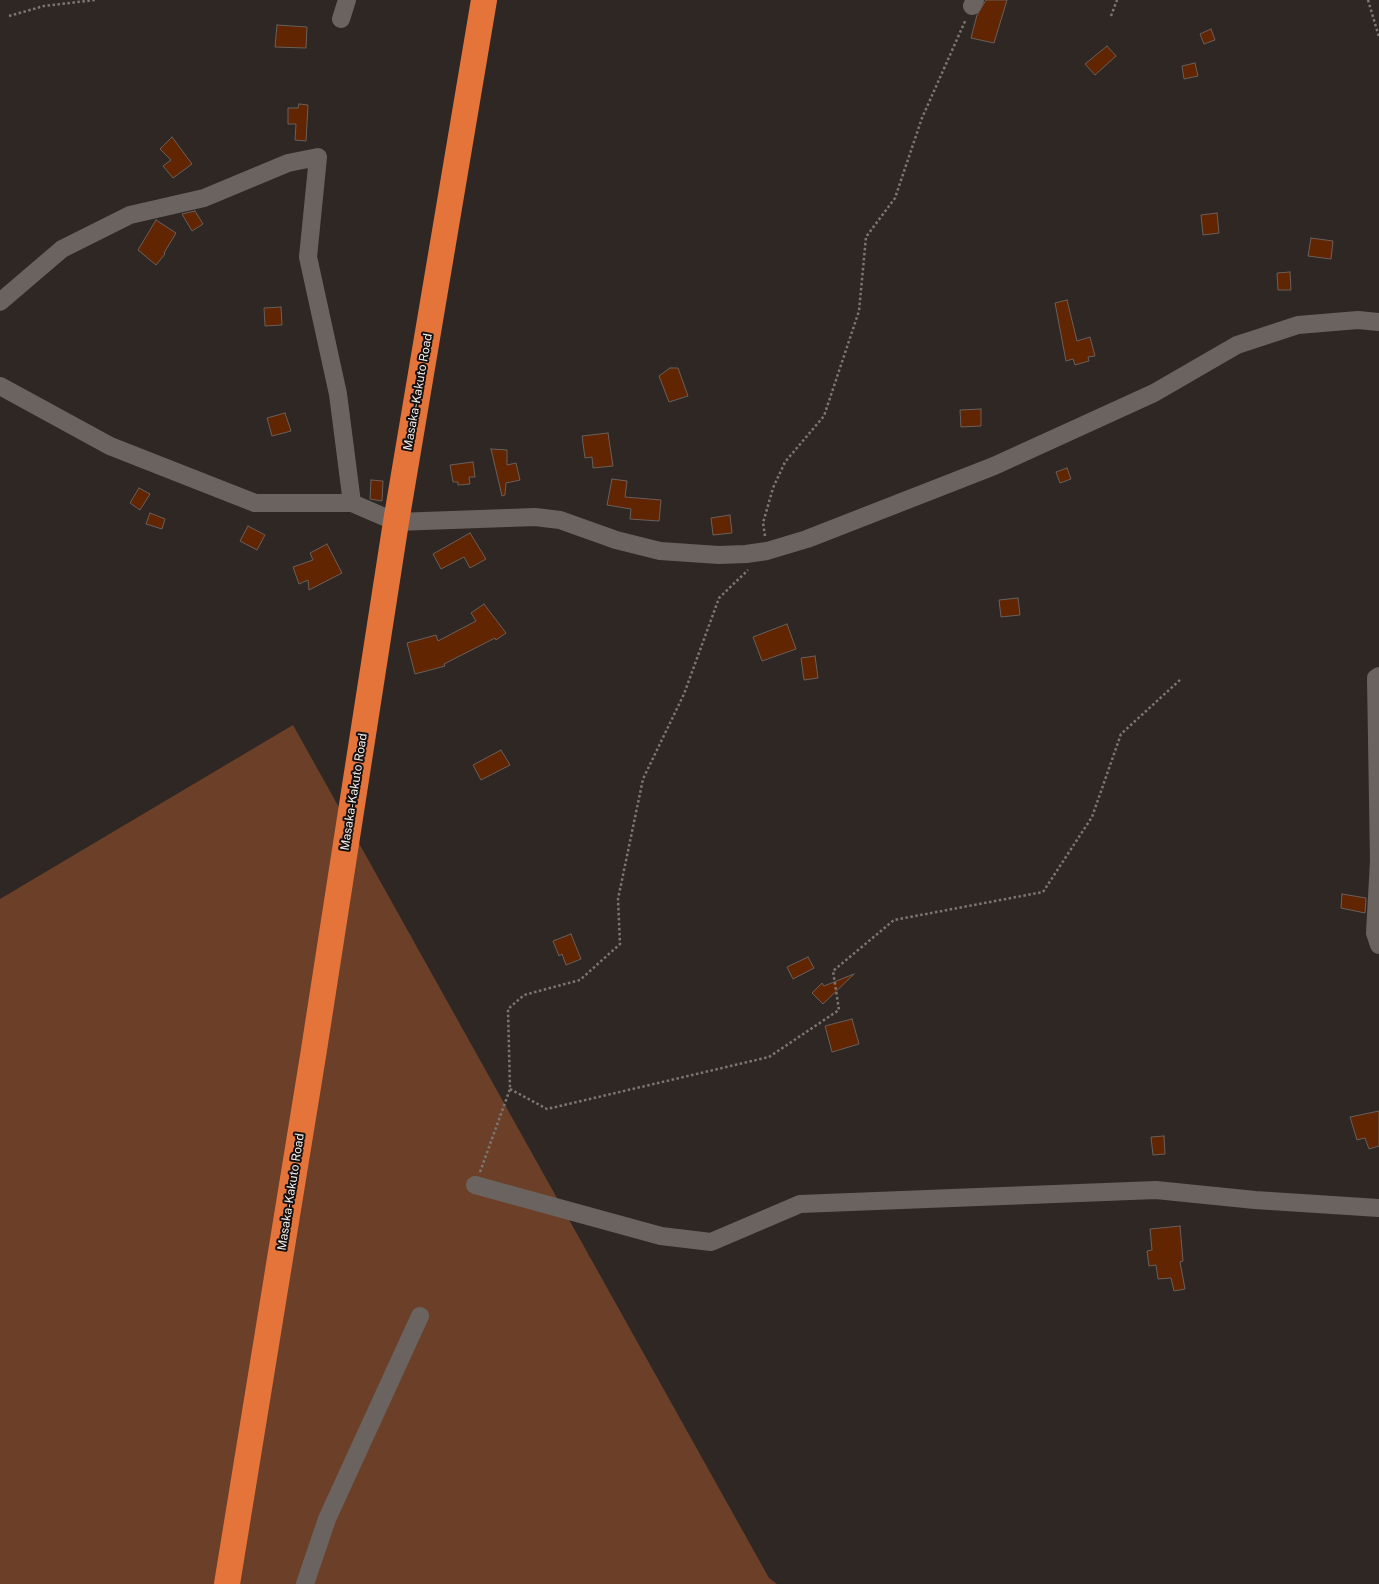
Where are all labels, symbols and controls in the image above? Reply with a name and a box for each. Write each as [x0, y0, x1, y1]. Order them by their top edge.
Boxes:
street label: Masaka-Kakuto Road [401, 332, 435, 452]
street label: Masaka-Kakuto Road [338, 732, 370, 852]
street label: Masaka-Kakuto Road [275, 1132, 307, 1252]

